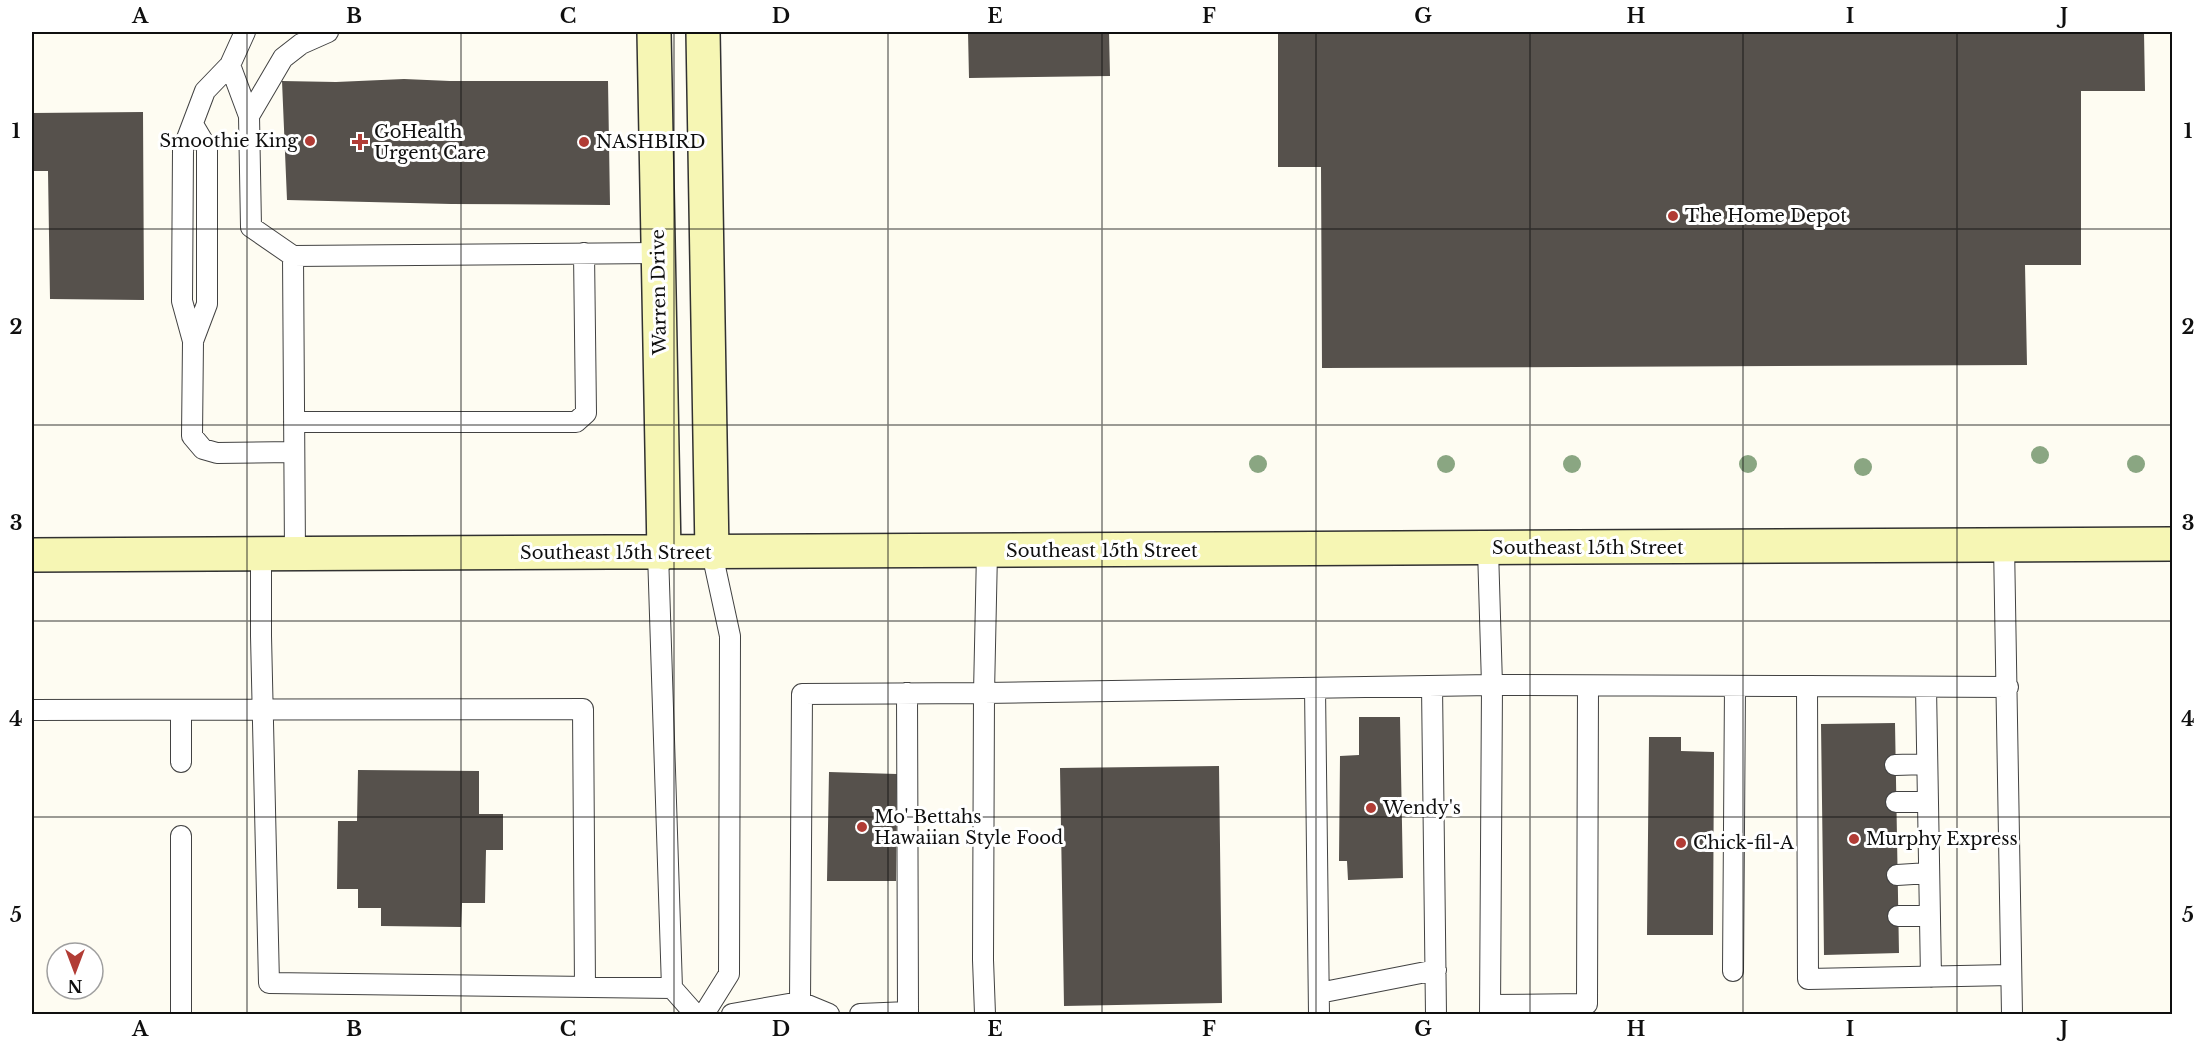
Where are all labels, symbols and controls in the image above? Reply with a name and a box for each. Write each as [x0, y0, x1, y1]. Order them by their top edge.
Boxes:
text: A [131, 4, 149, 28]
text: B [346, 4, 362, 28]
text: C [560, 4, 576, 28]
text: D [772, 4, 790, 28]
text: E [987, 4, 1003, 28]
text: F [1202, 4, 1216, 28]
text: G [1414, 4, 1432, 28]
text: H [1627, 4, 1646, 28]
text: I [1846, 4, 1854, 28]
text: J [2056, 4, 2068, 28]
text: 1 [12, 119, 21, 143]
text: 1 [2184, 119, 2193, 143]
place label: GoHealth Urgent Care [374, 121, 486, 164]
place label: Smoothie King [159, 130, 298, 152]
place label: NASHBIRD [596, 131, 705, 153]
marker: GoHealth Urgent Care [351, 133, 369, 151]
marker: Smoothie King [303, 134, 317, 148]
marker: NASHBIRD [577, 135, 591, 149]
place label: The Home Depot [1685, 205, 1847, 227]
marker: The Home Depot [1666, 209, 1680, 223]
street label: Warren Drive [647, 229, 671, 356]
text: 2 [9, 315, 23, 339]
text: 2 [2181, 315, 2195, 339]
text: 3 [10, 511, 22, 535]
text: 3 [2182, 511, 2194, 535]
street label: Southeast 15th Street [1492, 537, 1684, 559]
street label: Southeast 15th Street [1006, 540, 1198, 562]
street label: Southeast 15th Street [520, 542, 712, 564]
text: 4 [9, 707, 23, 731]
text: 4 [2181, 707, 2195, 731]
place label: Wendy's [1382, 797, 1461, 819]
marker: Wendy's [1364, 801, 1378, 815]
place label: Mo' Bettahs Hawaiian Style Food [874, 806, 1063, 849]
marker: Mo' Bettahs Hawaiian Style Food [855, 820, 869, 834]
place label: Murphy Express [1866, 828, 2018, 850]
place label: Chick-fil-A [1693, 832, 1795, 854]
marker: Murphy Express [1847, 832, 1861, 846]
marker: Chick-fil-A [1674, 836, 1688, 850]
text: 5 [10, 903, 22, 927]
text: 5 [2182, 903, 2194, 927]
north arrow [45, 941, 105, 1001]
text: N [67, 976, 83, 996]
text: A [131, 1017, 149, 1041]
text: B [346, 1017, 362, 1041]
text: C [560, 1017, 576, 1041]
text: D [772, 1017, 790, 1041]
text: E [987, 1017, 1003, 1041]
text: F [1202, 1017, 1216, 1041]
text: G [1414, 1017, 1432, 1041]
text: H [1627, 1017, 1646, 1041]
text: I [1846, 1017, 1854, 1041]
text: J [2056, 1017, 2068, 1041]

